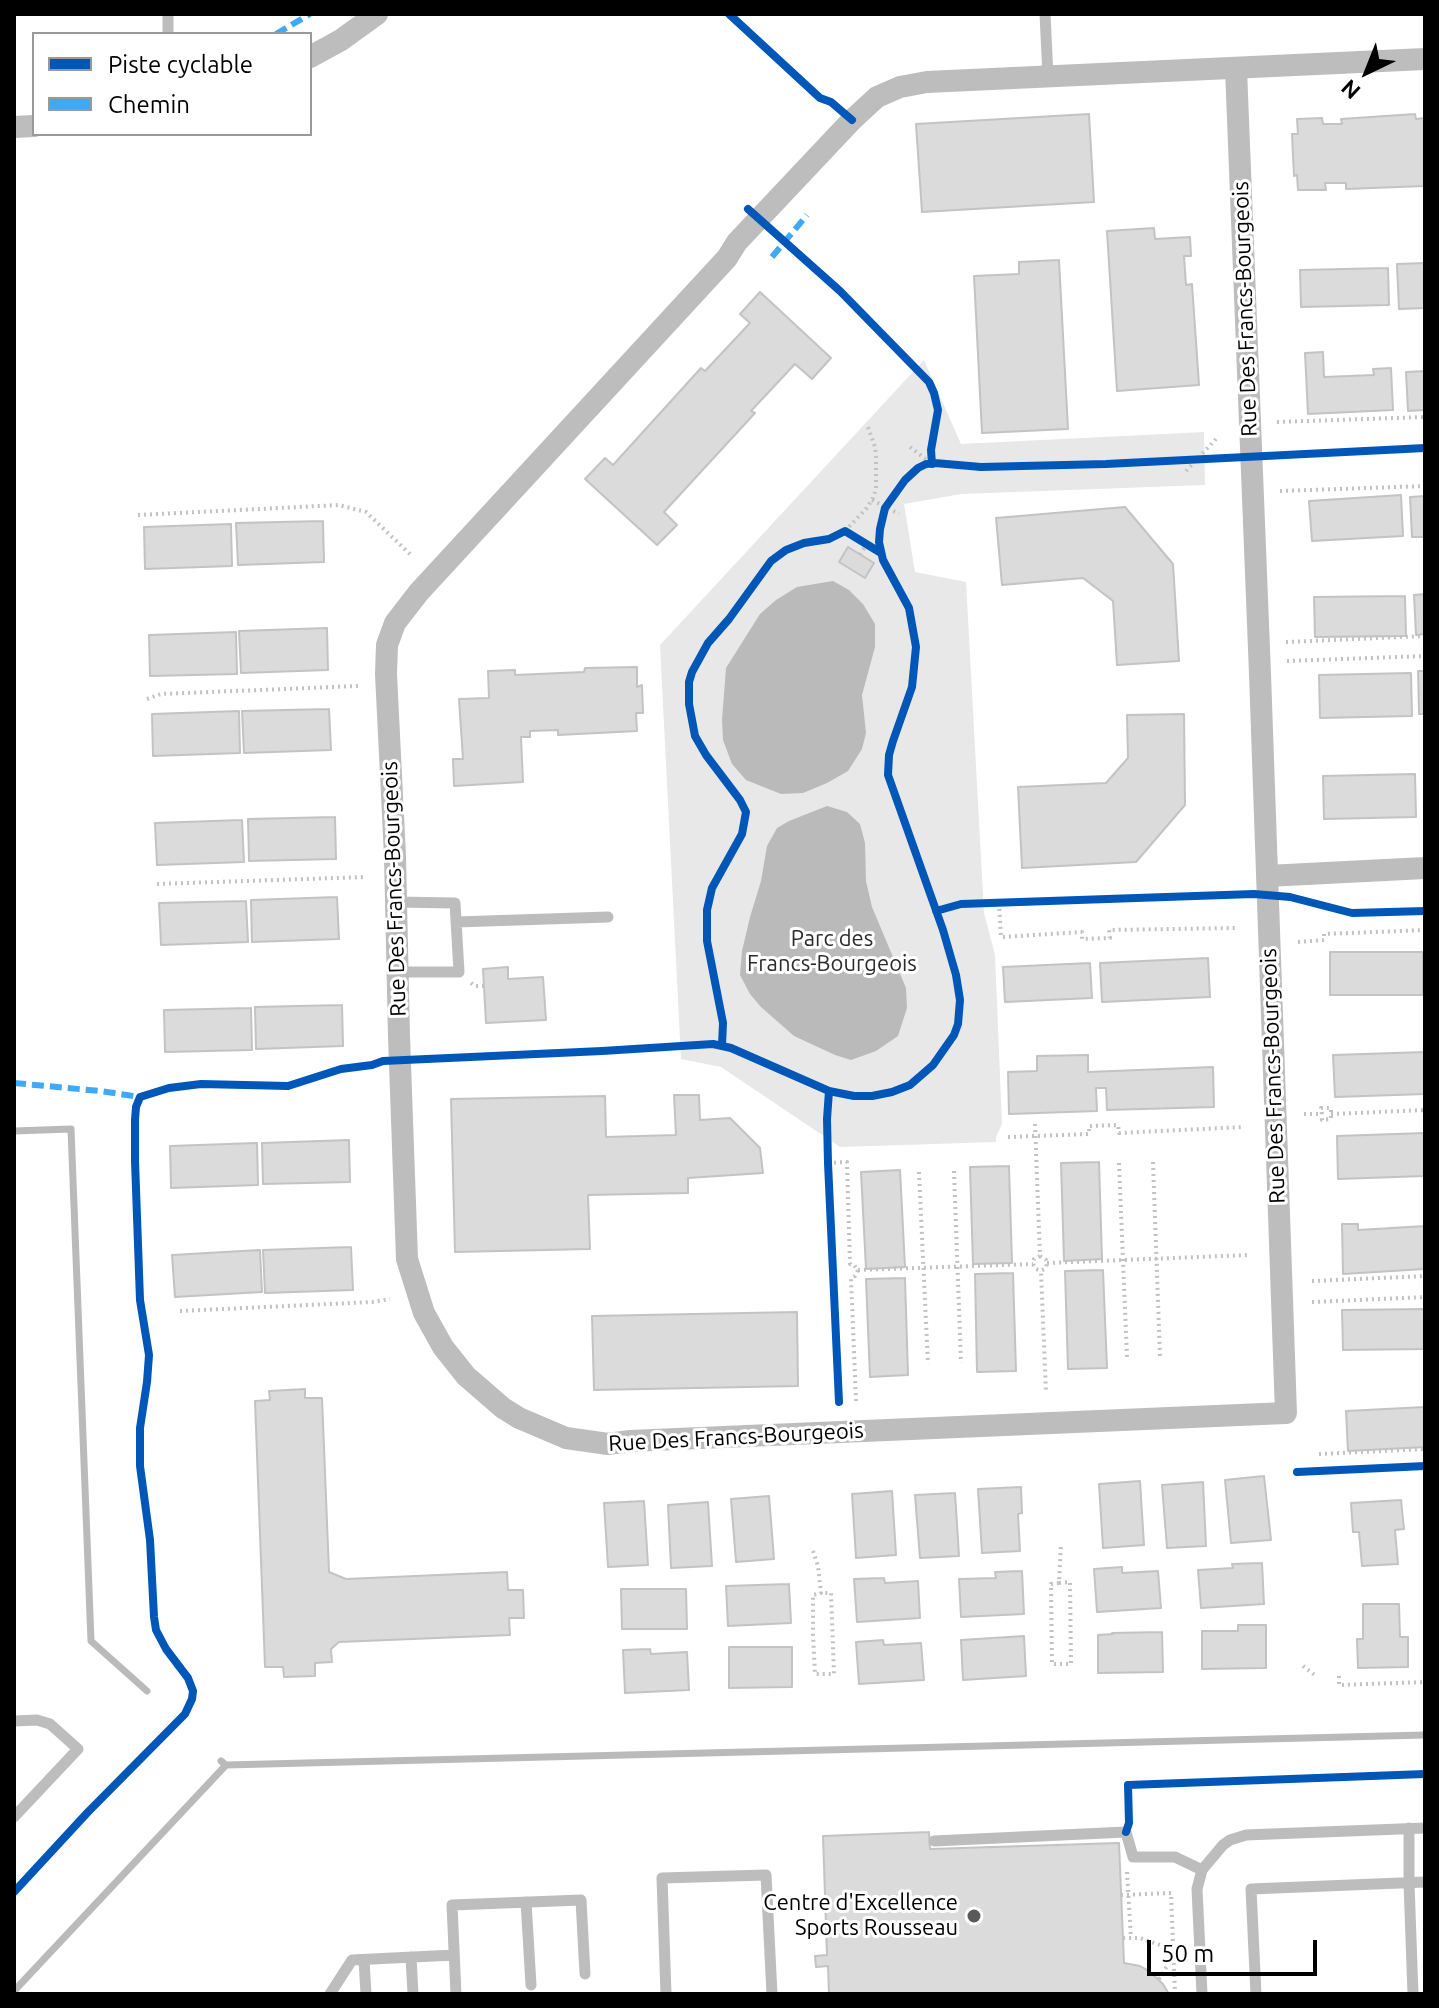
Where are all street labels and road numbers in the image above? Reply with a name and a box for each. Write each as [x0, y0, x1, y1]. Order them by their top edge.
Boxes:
street label: Rue Des Francs-Bourgeois [1227, 181, 1263, 437]
street label: Rue Des Francs-Bourgeois [376, 761, 412, 1017]
street label: Rue Des Francs-Bourgeois [1255, 948, 1291, 1204]
street label: Rue Des Francs-Bourgeois [608, 1417, 864, 1457]

